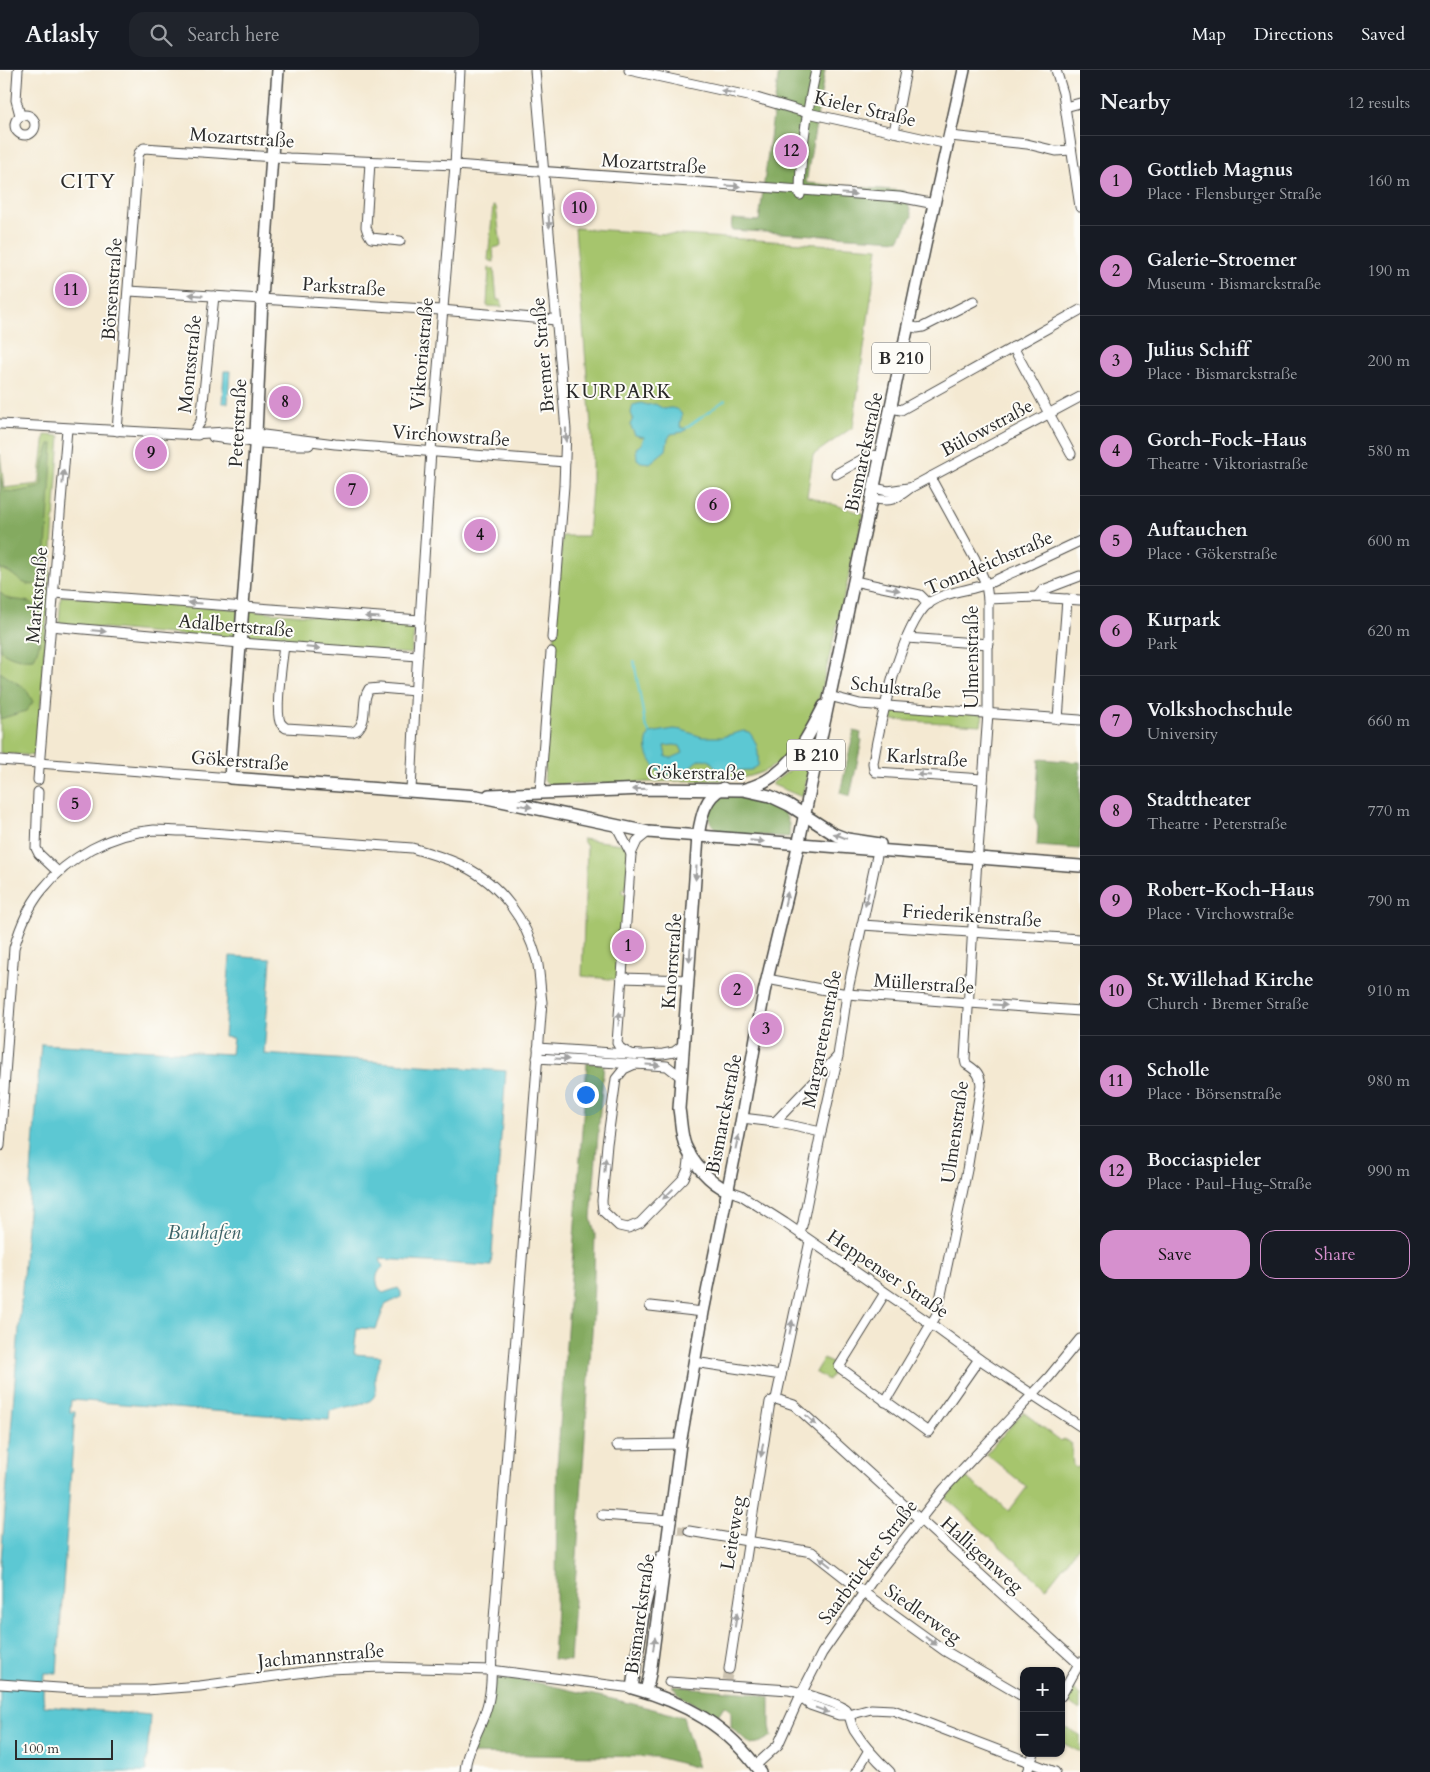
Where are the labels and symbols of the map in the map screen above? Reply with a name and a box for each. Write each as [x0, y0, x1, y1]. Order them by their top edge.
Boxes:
street label: Kieler Straße [811, 85, 919, 133]
one-way arrow [721, 88, 736, 96]
street label: Mozartstraße [189, 121, 295, 155]
pin: 12 [775, 132, 807, 170]
street label: Mozartstraße [601, 147, 707, 181]
district label: CITY [60, 168, 116, 195]
one-way arrow [725, 182, 741, 190]
pin: 10 [563, 189, 595, 227]
one-way arrow [841, 191, 857, 199]
one-way arrow [545, 213, 553, 229]
street label: Börsenstraße [95, 237, 129, 341]
pin: 11 [55, 271, 87, 309]
street label: Parkstraße [301, 271, 387, 303]
one-way arrow [188, 291, 204, 299]
street label: Viktoriastraße [404, 296, 440, 412]
street label: Bremer Straße [525, 296, 561, 414]
street label: Montsstraße [172, 314, 208, 414]
road number: B 210 [872, 342, 930, 374]
street label: Peterstraße [223, 378, 253, 468]
district label: KURPARK [566, 378, 672, 405]
pin: 8 [269, 383, 301, 421]
street label: Bismarckstraße [839, 390, 889, 514]
street label: Bülowstraße [936, 393, 1038, 463]
street label: Virchowstraße [391, 419, 511, 453]
one-way arrow [562, 428, 570, 444]
pin: 9 [135, 434, 167, 472]
one-way arrow [59, 469, 67, 485]
pin: 7 [336, 471, 368, 509]
pin: 6 [697, 486, 729, 524]
pin: 4 [464, 516, 496, 554]
street label: Tonndeichstraße [921, 524, 1057, 602]
street label: Marktstraße [20, 546, 54, 644]
one-way arrow [885, 585, 900, 593]
one-way arrow [186, 599, 202, 607]
street label: Ulmenstraße [959, 605, 985, 709]
street label: Adalbertstraße [177, 608, 295, 644]
one-way arrow [363, 612, 379, 620]
one-way arrow [91, 627, 107, 635]
one-way arrow [306, 645, 322, 653]
street label: Schulstraße [849, 670, 943, 706]
road number: B 210 [787, 740, 845, 770]
street label: Karlstraße [885, 742, 969, 774]
street label: Gökerstraße [190, 745, 290, 777]
street label: Gökerstraße [647, 759, 745, 787]
one-way arrow [915, 771, 931, 779]
pin: 5 [59, 785, 91, 823]
one-way arrow [631, 786, 647, 794]
one-way arrow [518, 802, 534, 810]
one-way arrow [832, 832, 847, 840]
one-way arrow [749, 837, 765, 845]
one-way arrow [691, 865, 699, 881]
one-way arrow [782, 891, 790, 906]
one-way arrow [863, 891, 871, 906]
street label: Friederikenstraße [901, 898, 1043, 934]
street label: Knorrstraße [656, 912, 688, 1010]
pin: 1 [612, 927, 644, 965]
one-way arrow [685, 947, 693, 963]
street label: Margaretenstraße [796, 968, 848, 1110]
street label: Müllerstraße [873, 968, 975, 1000]
pin: 2 [721, 971, 753, 1009]
one-way arrow [993, 1002, 1009, 1010]
pin: 3 [750, 1010, 782, 1048]
one-way arrow [615, 1011, 623, 1027]
street label: Bismarckstraße [700, 1052, 748, 1176]
one-way arrow [554, 1056, 570, 1064]
one-way arrow [645, 1061, 661, 1069]
street label: Ulmenstraße [935, 1079, 975, 1185]
your location [573, 1082, 599, 1108]
one-way arrow [733, 1135, 741, 1150]
one-way arrow [602, 1156, 610, 1172]
one-way arrow [663, 1188, 675, 1200]
water label: Bauhafen [167, 1219, 241, 1246]
street label: Heppenser Straße [822, 1224, 954, 1324]
one-way arrow [787, 1320, 795, 1335]
one-way arrow [805, 1414, 817, 1426]
one-way arrow [758, 1443, 766, 1459]
street label: Leiteweg [714, 1494, 752, 1572]
street label: Saarbrücker Straße [812, 1494, 924, 1630]
street label: Halligenweg [935, 1511, 1029, 1600]
street label: Bismarckstraße [619, 1552, 661, 1676]
one-way arrow [818, 1557, 832, 1567]
street label: Siedlerweg [879, 1578, 967, 1650]
one-way arrow [732, 1612, 740, 1628]
one-way arrow [651, 1636, 659, 1652]
one-way arrow [925, 1636, 938, 1646]
street label: Jachmannstraße [254, 1638, 385, 1675]
one-way arrow [815, 1706, 830, 1714]
scale bar [15, 1737, 112, 1760]

